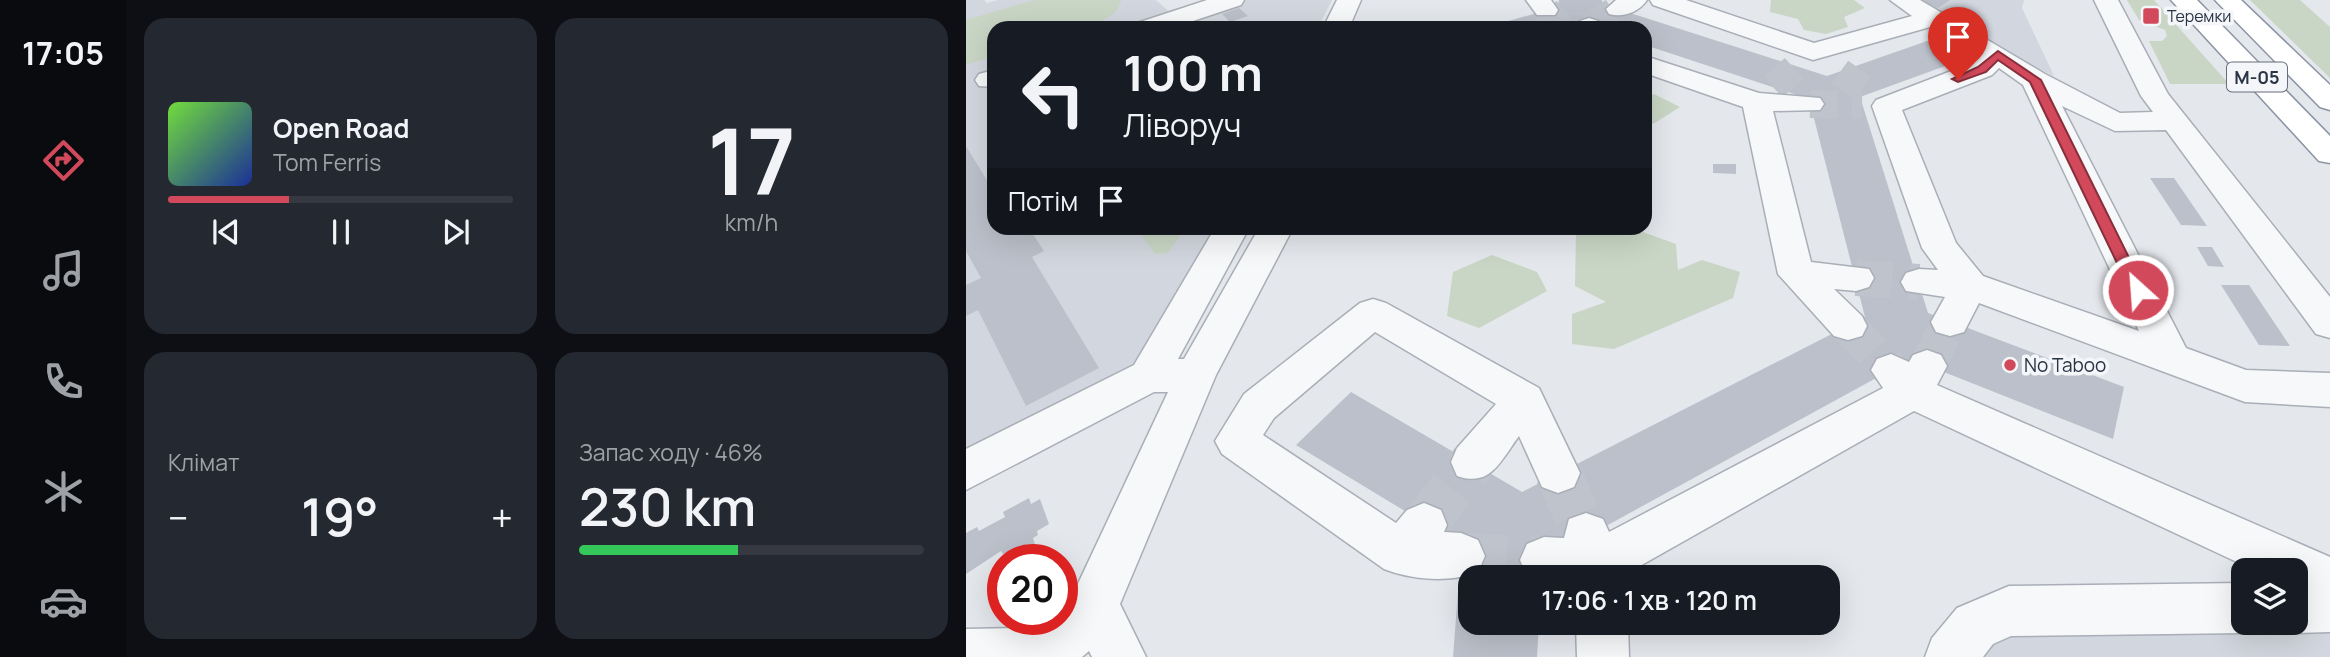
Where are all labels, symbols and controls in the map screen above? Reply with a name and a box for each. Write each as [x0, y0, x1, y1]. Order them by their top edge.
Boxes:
place label: Теремки [2167, 5, 2231, 27]
marker: Теремки [2141, 6, 2161, 26]
pin [1928, 7, 1988, 79]
icon: arrive [1939, 18, 1977, 56]
text: 17:05 [22, 31, 104, 75]
text: 100 m [1123, 39, 1263, 106]
icon: left [1008, 49, 1099, 140]
road number: М-05 [2227, 62, 2287, 92]
text: 17 [707, 98, 796, 222]
text: Ліворуч [1123, 103, 1242, 147]
text: Open Road [273, 110, 409, 146]
icon: directions [39, 136, 88, 185]
text: Tom Ferris [273, 146, 381, 178]
icon: arrive [1092, 182, 1130, 220]
text: Потім [1008, 183, 1078, 219]
text: km/h [725, 206, 778, 238]
icon: previous [207, 213, 245, 251]
icon: pause [322, 213, 360, 251]
icon: next [437, 213, 475, 251]
icon: music [39, 246, 88, 295]
position arrow [2101, 253, 2175, 327]
place label: No Taboo [2024, 352, 2106, 378]
icon: phone [39, 357, 88, 406]
marker: No Taboo [2002, 357, 2018, 373]
text: Запас ходу · 46% [579, 436, 763, 468]
text: Клімат [168, 446, 240, 478]
icon: climate [39, 467, 88, 516]
text: 230 km [579, 471, 756, 542]
text: 19° [301, 481, 379, 552]
text: − [168, 491, 189, 543]
text: + [491, 491, 513, 543]
speed limit sign: 20 [987, 544, 1078, 635]
map controls [2231, 558, 2308, 635]
button: layers [2231, 558, 2308, 635]
icon: car [39, 577, 88, 626]
text: 17:06 · 1 хв · 120 m [1541, 582, 1757, 618]

